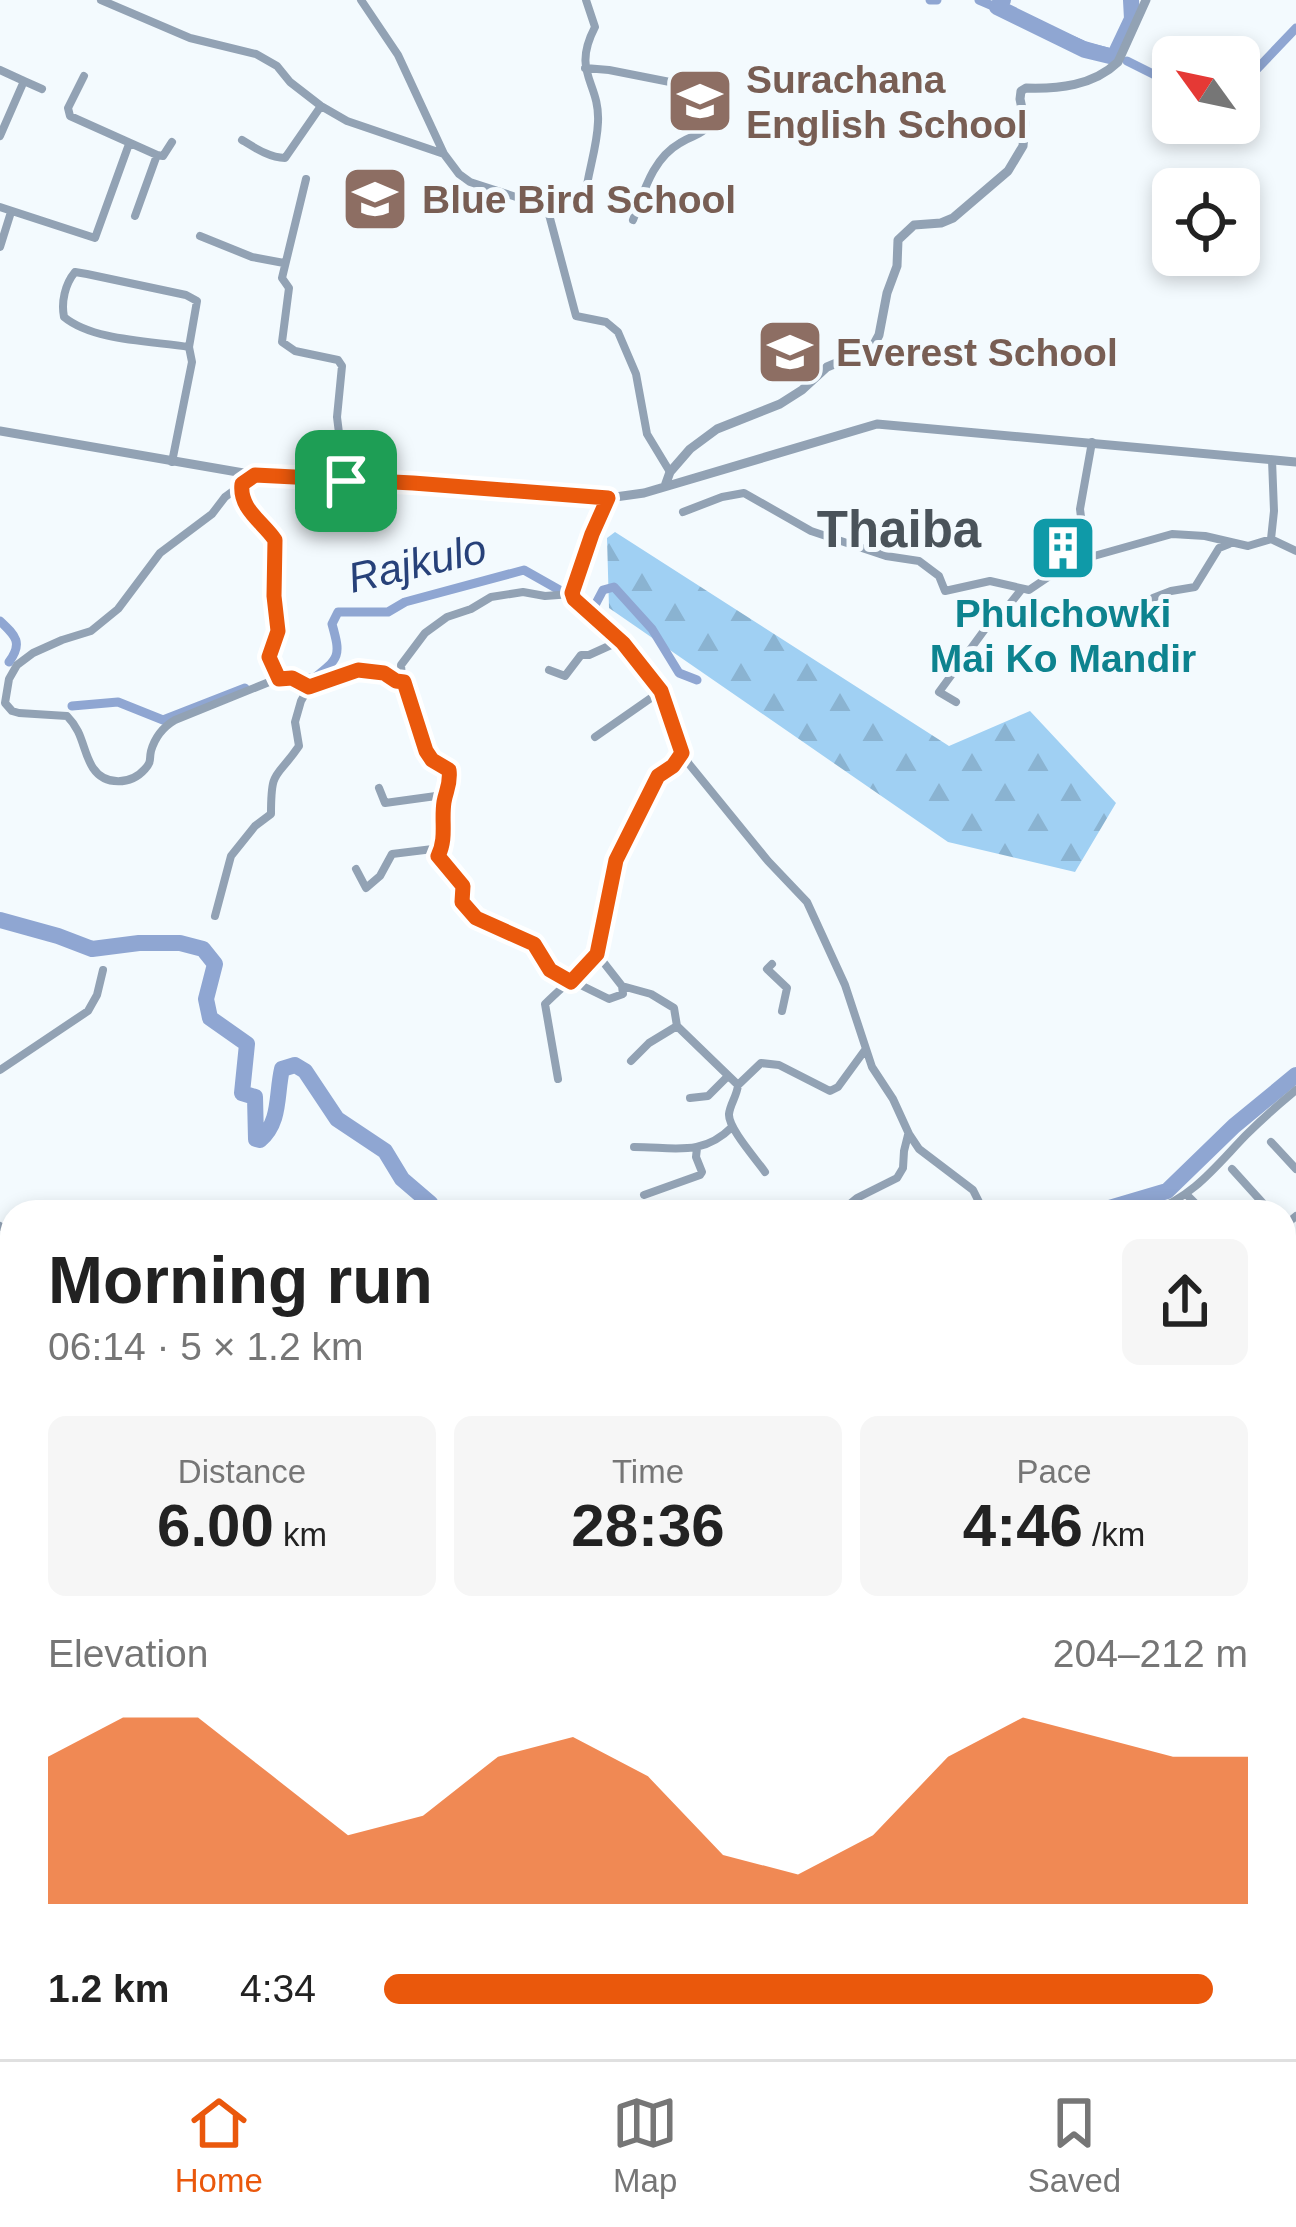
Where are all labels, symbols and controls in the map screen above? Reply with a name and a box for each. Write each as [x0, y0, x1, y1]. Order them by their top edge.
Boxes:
north arrow [1152, 36, 1260, 144]
map controls [1152, 36, 1260, 276]
place label: Surachana English School [746, 58, 1028, 146]
school or university icon: Surachana English School [665, 66, 735, 136]
school or university icon: Blue Bird School [340, 164, 410, 234]
button: locate [1152, 168, 1260, 276]
place label: Blue Bird School [422, 178, 736, 221]
school or university icon: Everest School [755, 317, 825, 387]
place label: Everest School [836, 331, 1118, 374]
pin [295, 430, 397, 532]
icon: arrive [313, 448, 379, 514]
district label: Thaiba [817, 501, 982, 558]
building icon: Phulchowki Mai Ko Mandir [1028, 513, 1098, 583]
water label: Rajkulo [343, 524, 491, 602]
place label: Phulchowki Mai Ko Mandir [930, 592, 1196, 680]
button: share [1122, 1239, 1248, 1365]
text: Morning run [48, 1243, 433, 1317]
text: 06:14 · 5 × 1.2 km [48, 1325, 363, 1368]
text: Distance [178, 1453, 306, 1490]
text: Time [612, 1453, 684, 1490]
text: Pace [1016, 1453, 1092, 1490]
text: 6.00 [157, 1492, 274, 1559]
text: 28:36 [571, 1492, 725, 1559]
text: 4:46 [963, 1492, 1083, 1559]
text: km [274, 1516, 327, 1553]
text: /km [1083, 1516, 1145, 1553]
text: Elevation [48, 1632, 208, 1675]
text: 204–212 m [1053, 1632, 1248, 1675]
text: 1.2 km [48, 1967, 169, 2010]
text: 4:34 [240, 1967, 316, 2010]
tab: Home [175, 2090, 263, 2200]
tab: Map [612, 2090, 678, 2200]
tab: Saved [1028, 2090, 1121, 2200]

